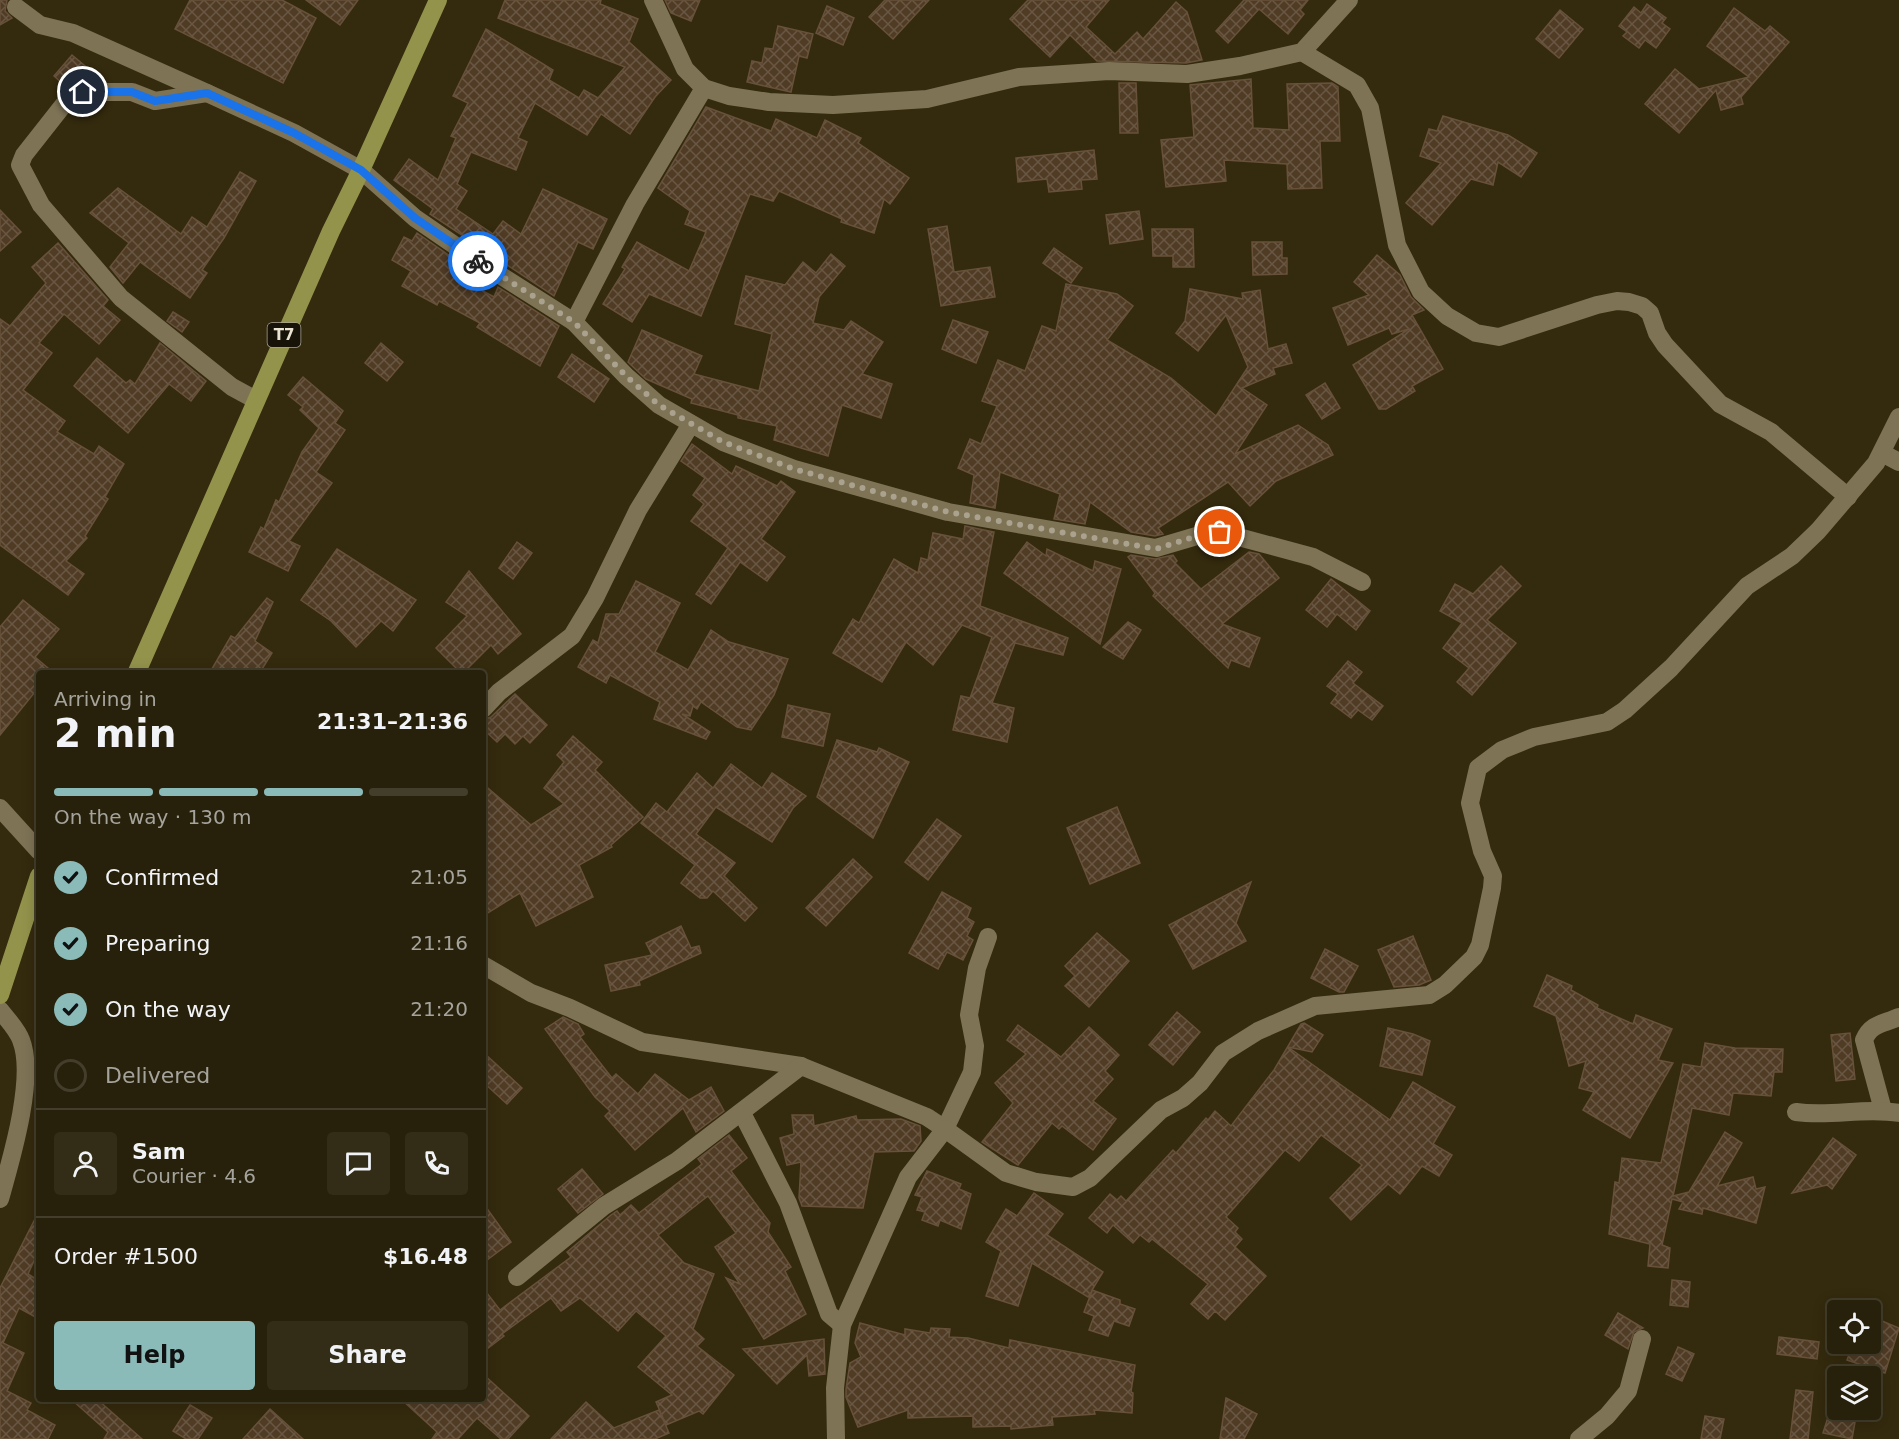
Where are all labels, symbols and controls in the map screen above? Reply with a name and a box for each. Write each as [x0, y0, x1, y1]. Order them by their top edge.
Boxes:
pin [57, 66, 108, 117]
icon: home [66, 75, 99, 108]
courier [448, 231, 508, 291]
icon: bike [462, 245, 495, 278]
road number: T7 [268, 323, 300, 347]
pin [1194, 506, 1245, 557]
icon: bag [1203, 515, 1236, 548]
text: Arriving in [54, 687, 157, 711]
text: 21:31–21:36 [317, 709, 468, 734]
text: 2 min [54, 711, 176, 756]
text: On the way · 130 m [54, 805, 252, 829]
icon: check [54, 861, 87, 894]
text: Confirmed [105, 865, 219, 890]
text: 21:05 [410, 865, 468, 889]
icon: check [54, 927, 87, 960]
text: Preparing [105, 931, 211, 956]
text: 21:16 [410, 931, 468, 955]
icon: check [54, 993, 87, 1026]
text: On the way [105, 997, 231, 1022]
text: 21:20 [410, 997, 468, 1021]
text: Delivered [105, 1063, 210, 1088]
button: person [54, 1132, 117, 1195]
button: chat [327, 1132, 390, 1195]
button: phone [405, 1132, 468, 1195]
text: Sam [132, 1139, 186, 1164]
text: Courier · 4.6 [132, 1164, 256, 1188]
text: Order #1500 [54, 1244, 198, 1269]
text: $16.48 [383, 1244, 468, 1269]
map controls [1827, 1300, 1881, 1420]
button: locate [1827, 1300, 1881, 1354]
button: Help [54, 1321, 255, 1390]
button: Share [267, 1321, 468, 1390]
button: layers [1827, 1366, 1881, 1420]

